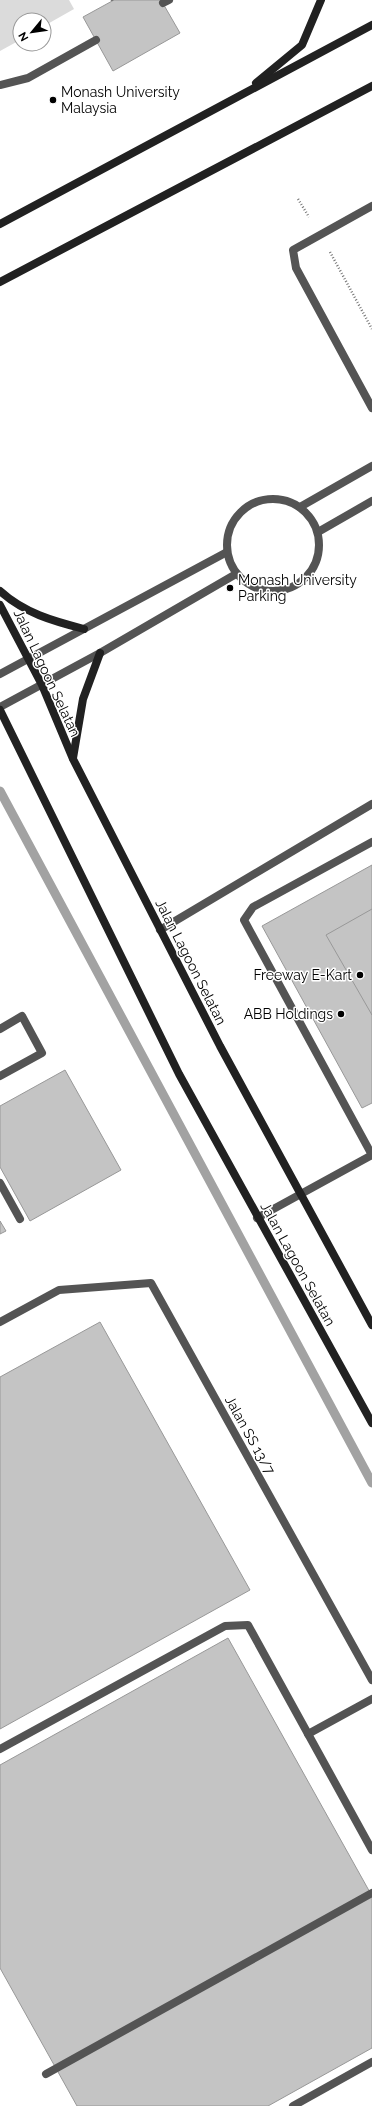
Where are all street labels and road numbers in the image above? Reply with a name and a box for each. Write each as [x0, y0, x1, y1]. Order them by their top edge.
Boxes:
street label: Jalan Lagoon Selatan [10, 607, 84, 739]
street label: Jalan Lagoon Selatan [152, 897, 230, 1027]
street label: Jalan Lagoon Selatan [257, 1199, 339, 1329]
street label: Jalan SS 13/7 [222, 1393, 278, 1478]

